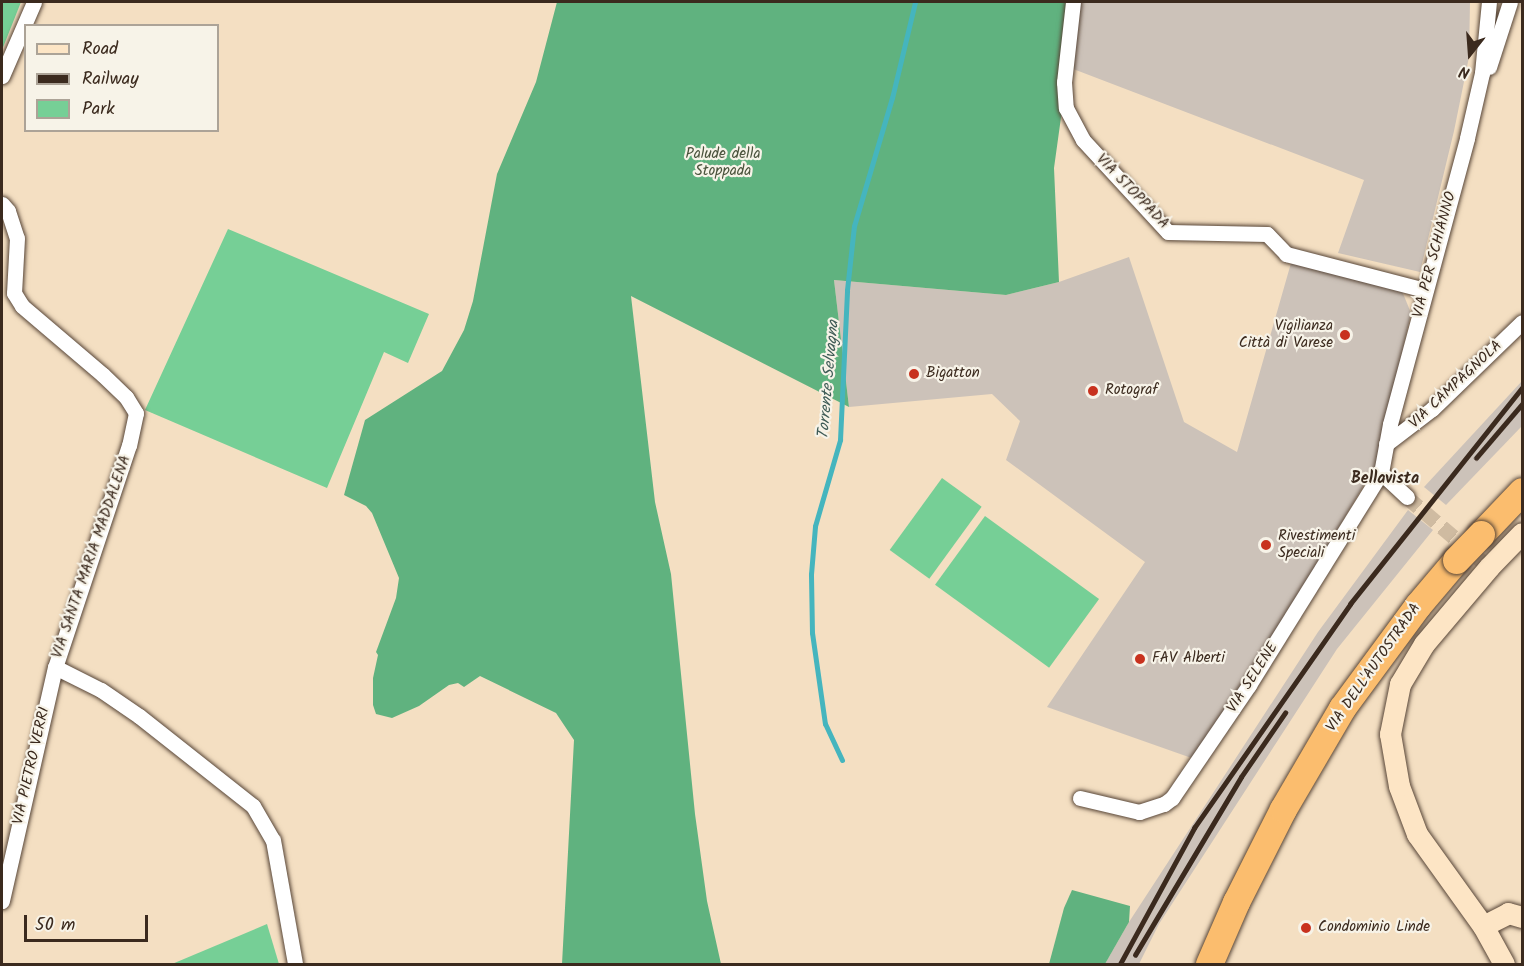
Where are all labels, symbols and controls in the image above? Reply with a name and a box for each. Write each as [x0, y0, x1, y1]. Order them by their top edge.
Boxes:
legend [24, 24, 219, 132]
north arrow [1440, 24, 1500, 84]
text: Road [82, 35, 118, 64]
text: N [1456, 58, 1473, 85]
text: Railway [82, 65, 139, 94]
text: Park [82, 95, 115, 124]
park label: Palude della Stoppada [686, 145, 760, 180]
street label: VIA STOPPADA [1092, 151, 1172, 233]
street label: VIA PER SCHIANNO [1410, 190, 1460, 320]
place label: Vigilianza Città di Varese [1239, 317, 1333, 352]
water label: Torrente Selvagna [814, 320, 844, 440]
marker: Vigilianza Città di Varese [1338, 328, 1352, 342]
street label: VIA CAMPAGNOLA [1406, 337, 1506, 433]
place label: Bigatton [926, 365, 980, 383]
marker: Bigatton [907, 367, 921, 381]
place label: Rotograf [1105, 382, 1158, 400]
marker: Rotograf [1086, 384, 1100, 398]
street label: VIA SANTA MARIA MADDALENA [49, 453, 135, 661]
district label: Bellavista [1351, 469, 1419, 489]
place label: Rivestimenti Speciali [1278, 527, 1355, 562]
marker: Rivestimenti Speciali [1259, 538, 1273, 552]
street label: VIA DELL'AUTOSTRADA [1323, 600, 1425, 736]
street label: VIA SELENE [1224, 639, 1282, 717]
place label: FAV Alberti [1152, 650, 1225, 668]
marker: FAV Alberti [1133, 652, 1147, 666]
street label: VIA PIETRO VERRI [10, 705, 54, 827]
scale bar [27, 903, 152, 941]
text: 50 m [35, 911, 75, 940]
place label: Condominio Linde [1318, 919, 1430, 937]
marker: Condominio Linde [1299, 921, 1313, 935]

